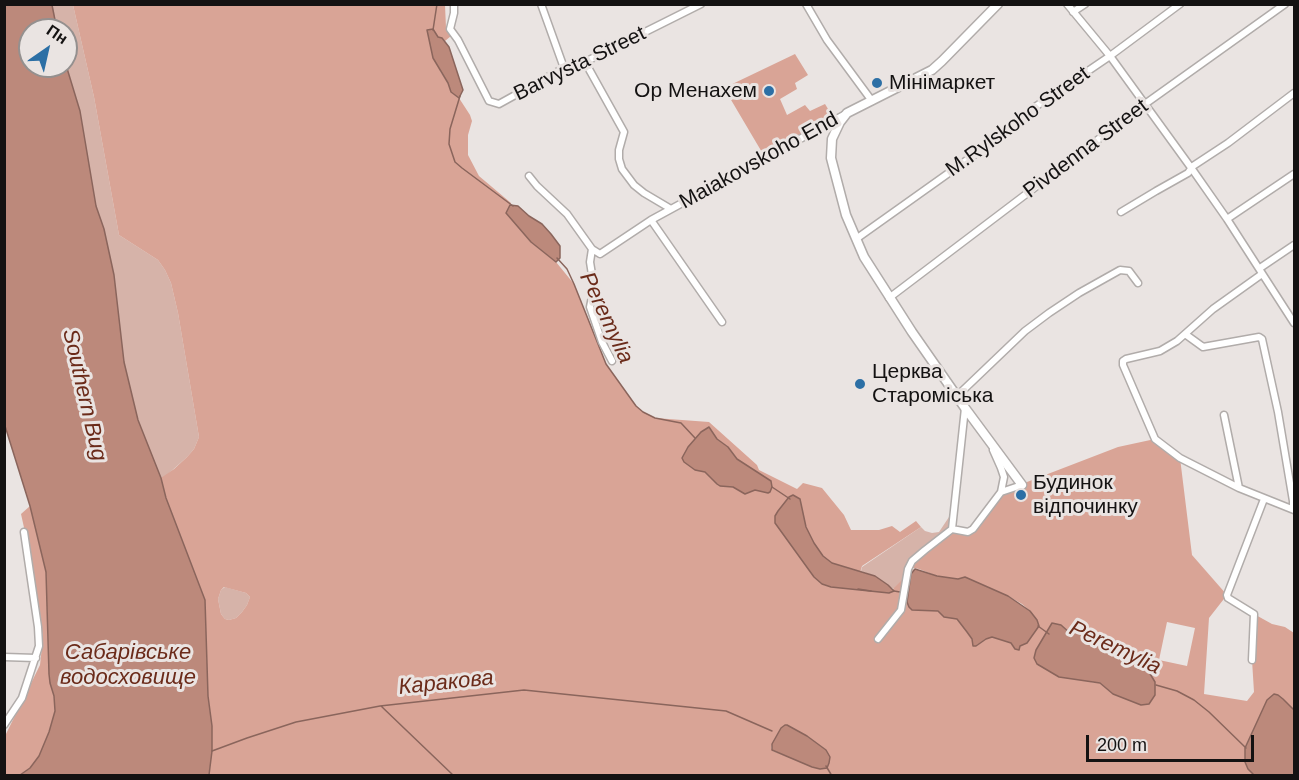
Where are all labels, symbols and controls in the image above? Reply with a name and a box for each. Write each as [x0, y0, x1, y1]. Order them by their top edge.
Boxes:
north arrow [18, 18, 78, 78]
text: Пн [44, 21, 71, 47]
street label: Barvysta Street [510, 21, 650, 107]
street label: M.Rylskoho Street [941, 61, 1095, 183]
place label: Мінімаркет [889, 70, 995, 96]
marker: Мінімаркет [870, 76, 884, 90]
place label: Ор Менахем [634, 78, 757, 104]
marker: Ор Менахем [762, 84, 776, 98]
street label: Pivdenna Street [1019, 94, 1153, 204]
street label: Maiakovskoho End [675, 107, 843, 215]
water label: Peremylia [573, 268, 639, 368]
water label: Southern Bug [56, 326, 112, 464]
place label: Церква Староміська [872, 359, 993, 409]
marker: Церква Староміська [853, 377, 867, 391]
place label: Будинок відпочинку [1033, 470, 1138, 520]
marker: Будинок відпочинку [1014, 488, 1028, 502]
water label: Peremylia [1065, 615, 1165, 681]
water label: Сабарівське водосховище [60, 640, 196, 692]
water label: Каракова [397, 665, 495, 701]
scale bar [1089, 723, 1257, 761]
text: 200 m [1097, 735, 1147, 755]

